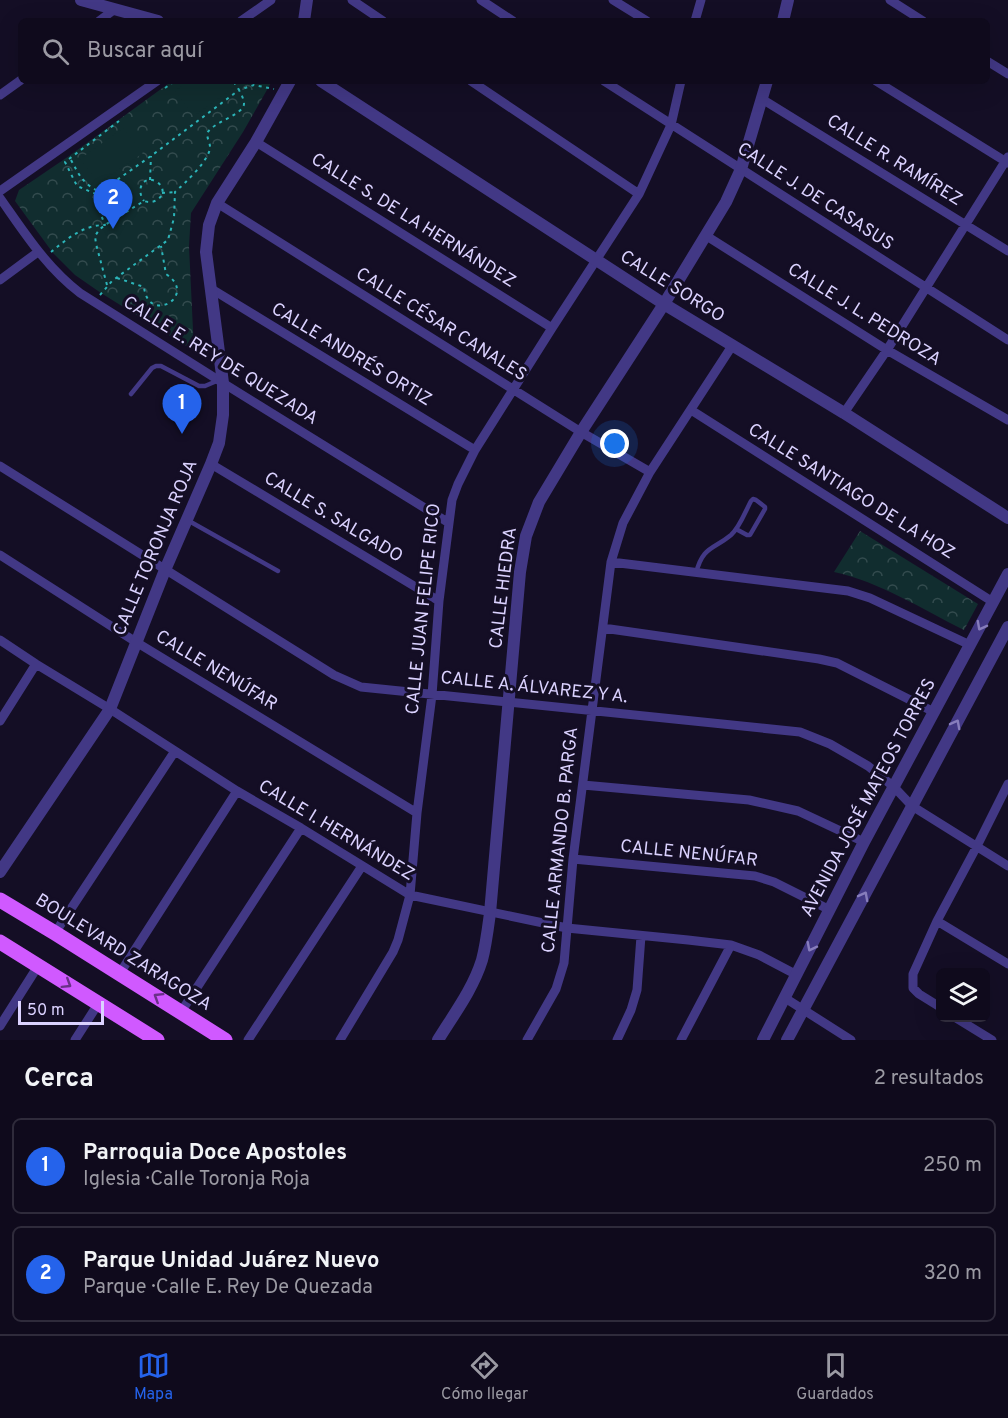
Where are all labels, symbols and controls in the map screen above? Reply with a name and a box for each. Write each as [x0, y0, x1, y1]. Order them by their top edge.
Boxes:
search box [18, 18, 990, 84]
icon: search [39, 35, 72, 68]
text: Buscar aquí [87, 38, 203, 65]
street label: CALLE R. RAMÍREZ [822, 108, 967, 212]
street label: CALLE J. DE CASASUS [732, 138, 898, 256]
street label: CALLE S. DE LA HERNÁNDEZ [306, 147, 521, 294]
pin: 2 [94, 180, 132, 229]
street label: CALLE SORGO [615, 246, 729, 328]
street label: CALLE J. L. PEDROZA [783, 258, 945, 372]
street label: CALLE CÉSAR CANALES [351, 261, 532, 387]
street label: CALLE E. REY DE QUEZADA [118, 291, 322, 431]
street label: CALLE ANDRÉS ORTIZ [267, 296, 436, 412]
pin: 1 [162, 384, 201, 434]
street label: CALLE SANTIAGO DE LA HOZ [743, 419, 959, 565]
your location [600, 429, 629, 458]
street label: CALLE TORONJA ROJA [109, 457, 203, 639]
street label: CALLE S. SALGADO [259, 467, 407, 569]
street label: CALLE JUAN FELIPE RICO [401, 502, 447, 716]
street label: CALLE HIEDRA [485, 526, 523, 650]
one-way arrow [977, 620, 988, 630]
street label: CALLE NENÚFAR [151, 624, 282, 716]
street label: CALLE A. ÁLVAREZ Y A. [439, 665, 629, 709]
street label: AVENIDA JOSÉ MATEOS TORRES [794, 674, 942, 921]
one-way arrow [949, 719, 960, 730]
street label: CALLE ARMANDO B. PARGA [538, 726, 584, 954]
street label: CALLE I. HERNÁNDEZ [254, 774, 419, 887]
street label: CALLE NENÚFAR [619, 833, 759, 873]
street label: BOULEVARD ZARAGOZA [30, 889, 216, 1017]
one-way arrow [857, 891, 868, 902]
one-way arrow [807, 941, 819, 952]
map controls [936, 968, 990, 1022]
button: layers [936, 968, 990, 1022]
one-way arrow [61, 977, 71, 989]
one-way arrow [154, 993, 164, 1005]
scale bar [18, 998, 104, 1026]
text: 50 m [27, 1001, 65, 1021]
text: Cerca [24, 1063, 94, 1096]
text: 2 resultados [874, 1066, 984, 1092]
text: Parroquia Doce Apostoles [83, 1140, 347, 1167]
text: 1 [42, 1153, 50, 1179]
text: 250 m [923, 1153, 982, 1179]
text: Iglesia · Calle Toronja Roja [83, 1167, 310, 1193]
text: Parque Unidad Juárez Nuevo [83, 1248, 380, 1275]
text: 2 [39, 1261, 52, 1287]
text: 320 m [924, 1261, 982, 1287]
text: Parque · Calle E. Rey De Quezada [83, 1275, 373, 1301]
tab: Mapa [134, 1349, 173, 1405]
tab: Cómo llegar [441, 1349, 528, 1405]
tab: Guardados [796, 1349, 874, 1405]

